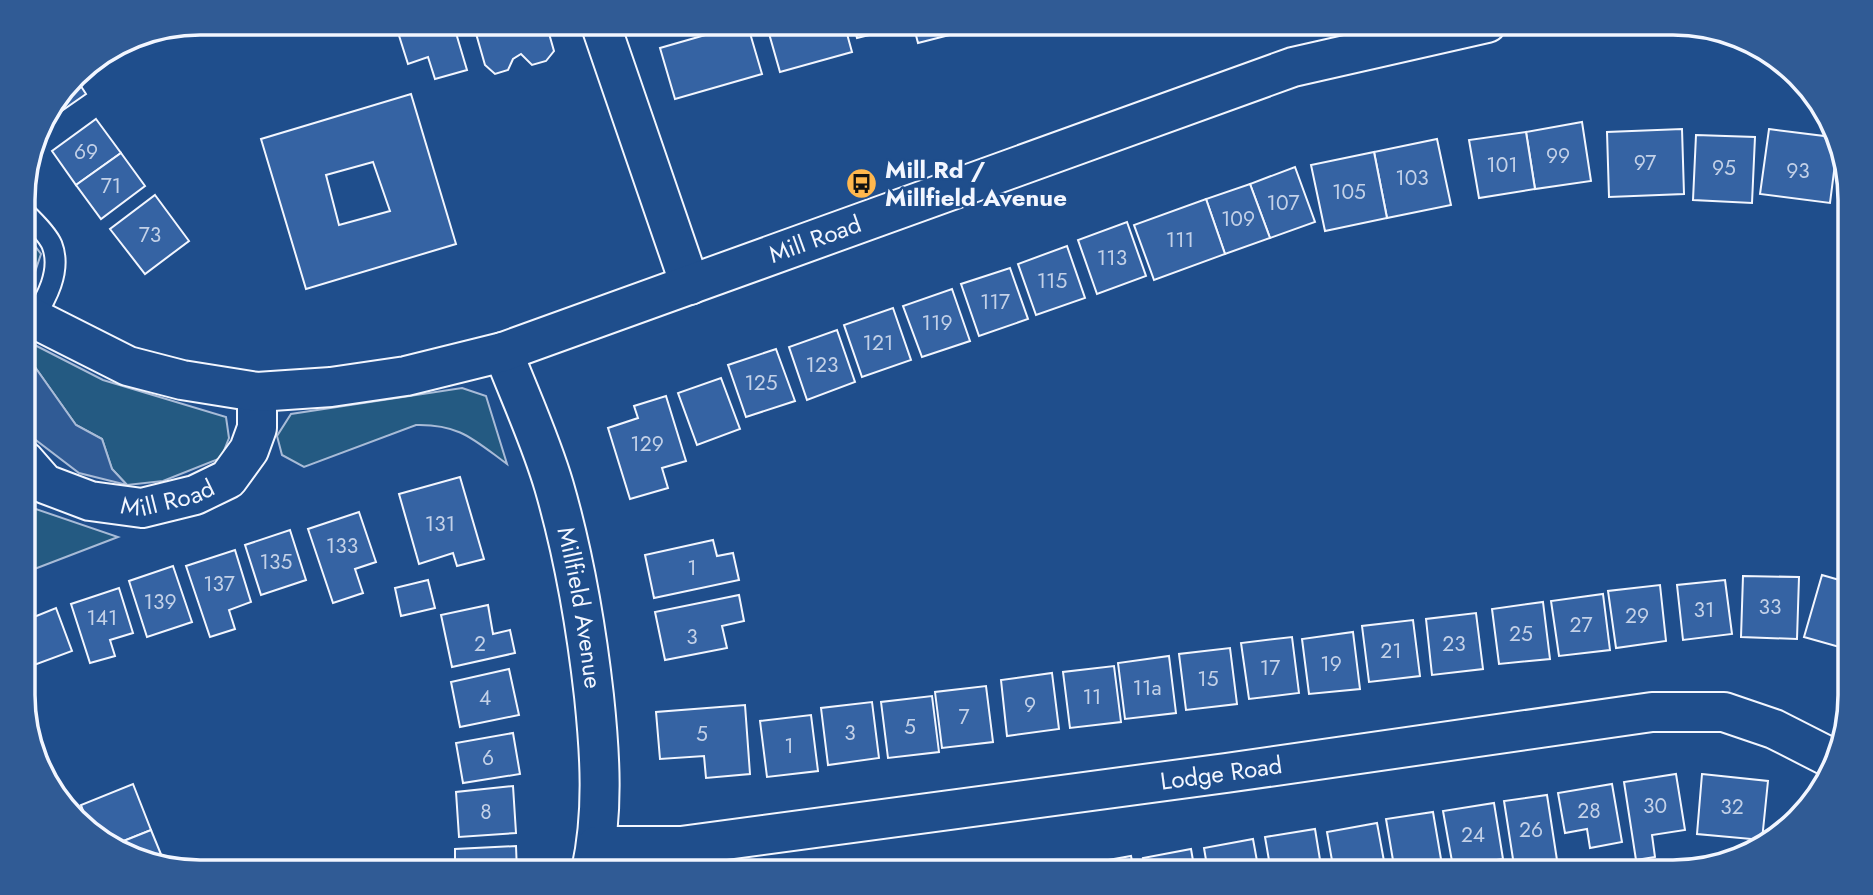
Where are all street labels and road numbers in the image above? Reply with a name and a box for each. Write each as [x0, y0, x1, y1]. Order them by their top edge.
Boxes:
street label: Mill Road [764, 206, 866, 272]
street label: Mill Road [119, 470, 220, 525]
street label: Millfield Avenue [549, 523, 611, 690]
street label: Lodge Road [1158, 747, 1284, 799]

